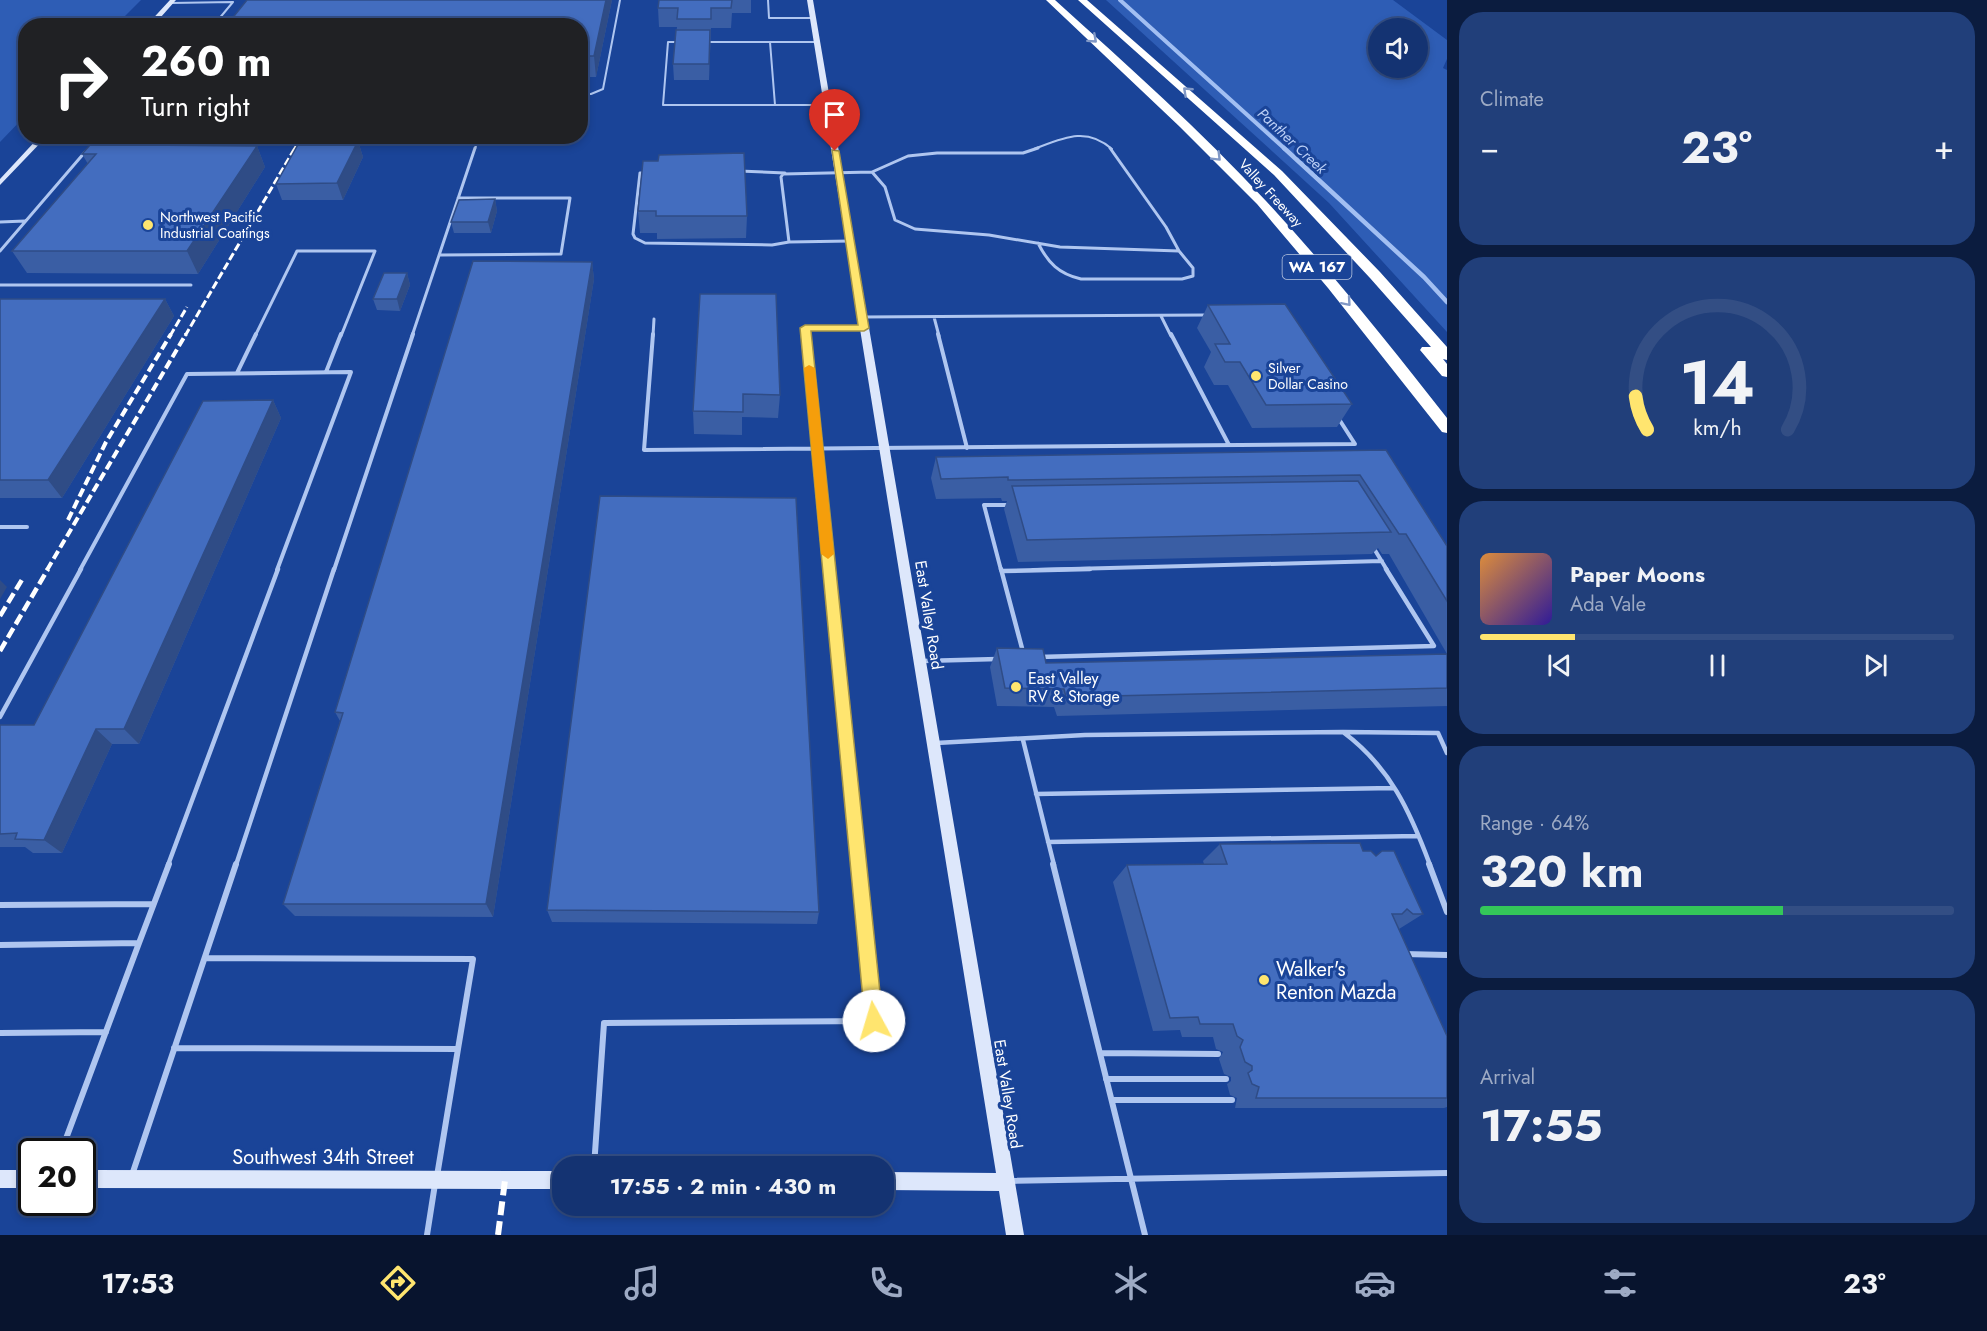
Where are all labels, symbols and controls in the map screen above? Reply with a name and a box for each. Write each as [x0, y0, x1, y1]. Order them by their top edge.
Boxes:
map controls [1368, 18, 1428, 78]
button: sound [1368, 18, 1428, 78]
text: 260 m [141, 31, 272, 92]
one-way arrow [1086, 32, 1097, 43]
icon: right [42, 42, 120, 120]
text: Climate [1480, 85, 1544, 114]
text: Turn right [141, 87, 249, 126]
one-way arrow [1183, 87, 1193, 98]
pin [809, 89, 860, 151]
icon: arrive [818, 98, 851, 131]
water label: Panther Creek [1252, 103, 1332, 179]
text: 23° [1681, 115, 1752, 180]
text: − [1480, 124, 1499, 171]
text: + [1934, 124, 1954, 171]
one-way arrow [1209, 150, 1220, 161]
street label: Valley Freeway [1234, 155, 1308, 232]
place label: Northwest Pacific Industrial Coatings [160, 207, 270, 243]
marker: Northwest Pacific Industrial Coatings [141, 218, 155, 232]
road number: WA 167 [1282, 255, 1352, 279]
one-way arrow [1340, 295, 1351, 306]
text: 14 [1679, 337, 1755, 427]
place label: Silver Dollar Casino [1268, 358, 1348, 394]
marker: Silver Dollar Casino [1249, 369, 1263, 383]
text: km/h [1693, 412, 1741, 443]
text: Paper Moons [1570, 558, 1705, 590]
street label: East Valley Road [909, 559, 949, 671]
text: Ada Vale [1570, 590, 1646, 619]
icon: previous [1543, 649, 1576, 682]
icon: pause [1701, 649, 1734, 682]
icon: next [1859, 649, 1892, 682]
place label: East Valley RV & Storage [1028, 667, 1120, 708]
marker: East Valley RV & Storage [1009, 680, 1023, 694]
text: Range · 64% [1480, 809, 1589, 838]
text: 320 km [1480, 839, 1644, 904]
place label: Walker's Renton Mazda [1276, 955, 1396, 1007]
marker: Walker's Renton Mazda [1257, 973, 1271, 987]
position arrow [842, 989, 906, 1053]
street label: East Valley Road [988, 1038, 1028, 1150]
text: Arrival [1480, 1063, 1535, 1092]
text: 17:55 [1480, 1093, 1603, 1158]
speed limit sign: 20 [18, 1138, 96, 1216]
street label: Southwest 34th Street [232, 1143, 414, 1172]
text: 17:55 · 2 min · 430 m [610, 1170, 836, 1202]
icon: directions [377, 1262, 419, 1304]
icon: music [621, 1262, 663, 1304]
icon: phone [865, 1262, 907, 1304]
icon: climate [1110, 1262, 1152, 1304]
icon: car [1354, 1262, 1396, 1304]
icon: filters [1599, 1262, 1641, 1304]
text: 17:53 [101, 1264, 174, 1303]
text: 23° [1843, 1264, 1886, 1303]

